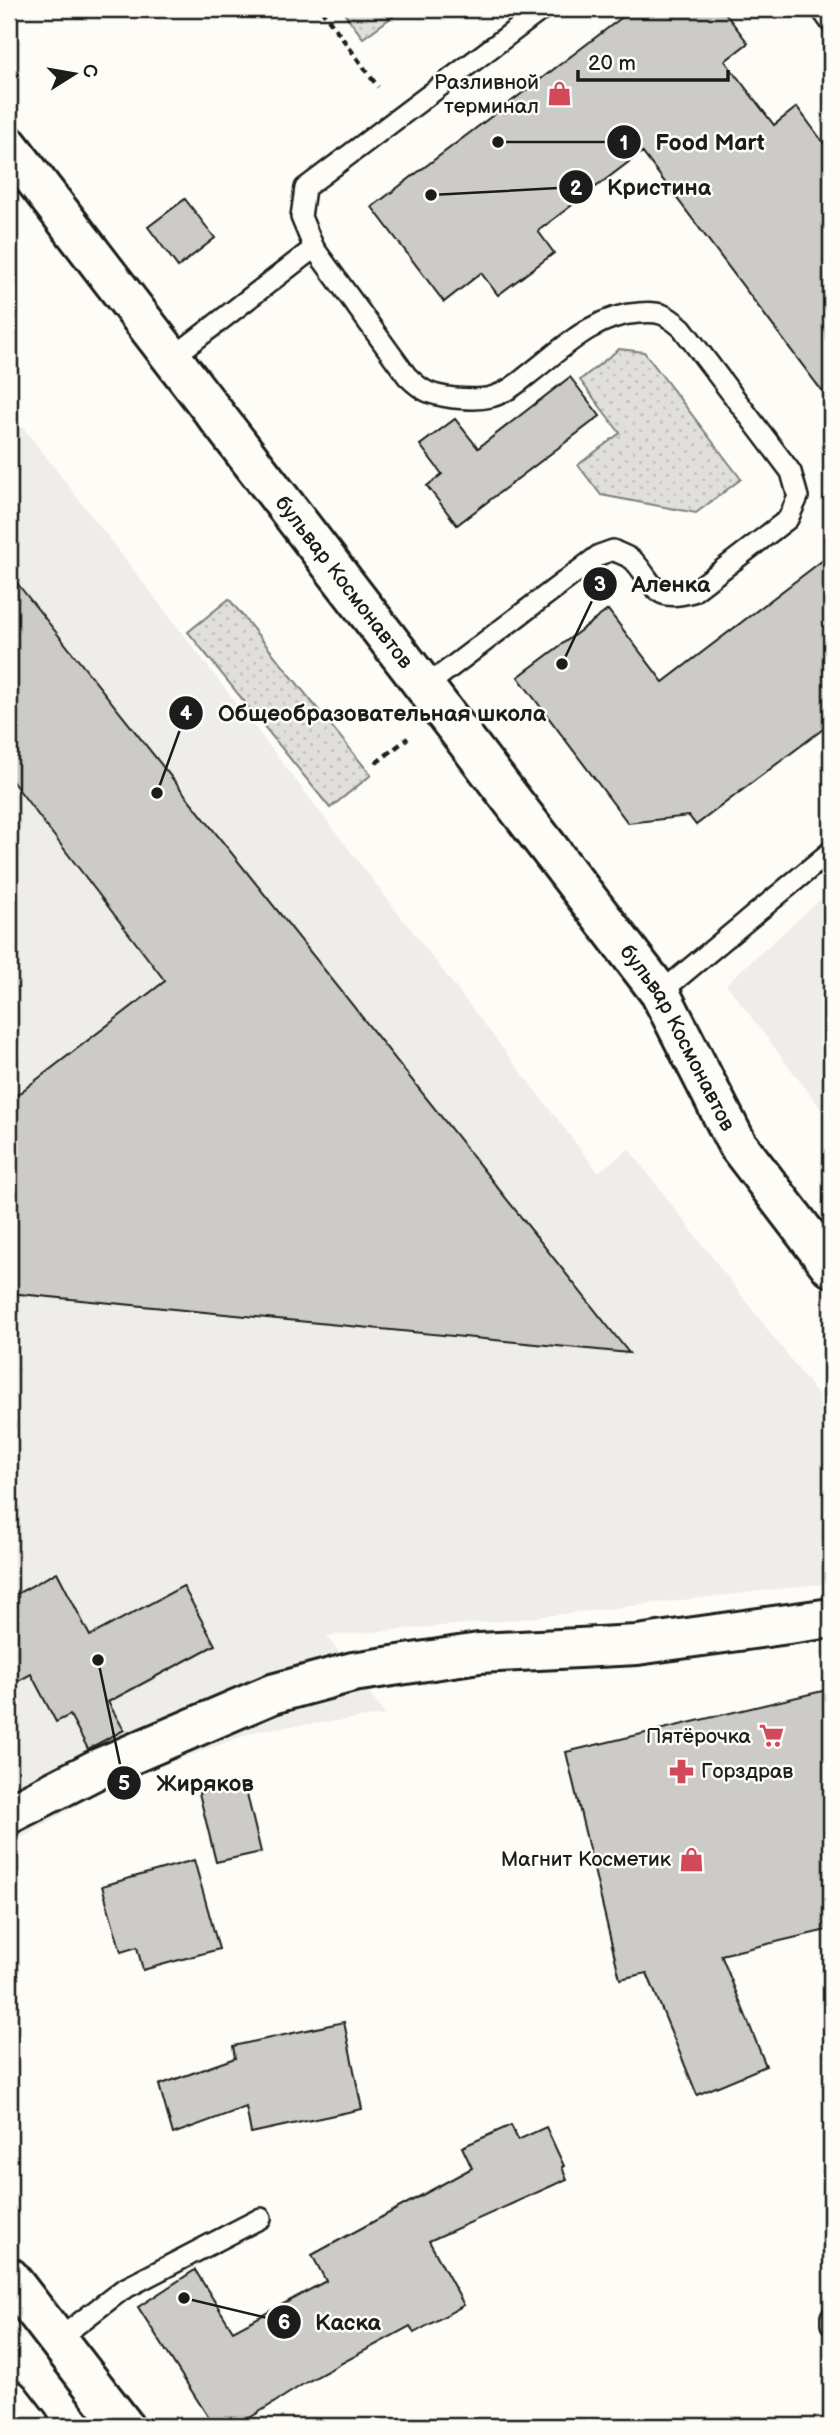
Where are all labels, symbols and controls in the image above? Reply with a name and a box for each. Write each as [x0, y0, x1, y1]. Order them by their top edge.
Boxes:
north arrow [38, 38, 108, 108]
scale bar [578, 38, 728, 82]
text: 20 m [588, 51, 636, 76]
text: С [77, 62, 102, 80]
place label: Разливной терминал [434, 70, 539, 119]
shop icon: Разливной терминал [545, 80, 573, 108]
callout: Food Mart [606, 120, 779, 164]
text: Food Mart [655, 129, 765, 157]
text: 1 [620, 131, 628, 156]
callout: Кристина [558, 165, 725, 209]
text: Кристина [607, 174, 712, 202]
text: 2 [570, 176, 583, 201]
street label: бульвар Космонавтов [270, 491, 418, 674]
callout: Аленка [583, 562, 724, 606]
text: Аленка [631, 571, 711, 599]
text: 3 [594, 572, 606, 597]
callout: Общеобразовательная школа [169, 691, 560, 735]
text: Общеобразовательная школа [218, 700, 547, 728]
text: 4 [180, 701, 193, 726]
street label: бульвар Космонавтов [615, 940, 740, 1135]
supermarket icon: Пятёрочка [757, 1722, 785, 1750]
place label: Пятёрочка [646, 1724, 752, 1749]
pharmacy icon: Горздрав [667, 1757, 695, 1785]
place label: Горздрав [701, 1759, 793, 1784]
callout: Жиряков [107, 1761, 267, 1805]
text: Жиряков [156, 1770, 254, 1798]
text: 5 [118, 1771, 130, 1796]
shop icon: Магнит Косметик [677, 1845, 705, 1873]
place label: Магнит Косметик [501, 1847, 671, 1872]
callout: Каска [266, 2300, 395, 2344]
text: Каска [315, 2309, 382, 2337]
text: 6 [278, 2310, 290, 2335]

